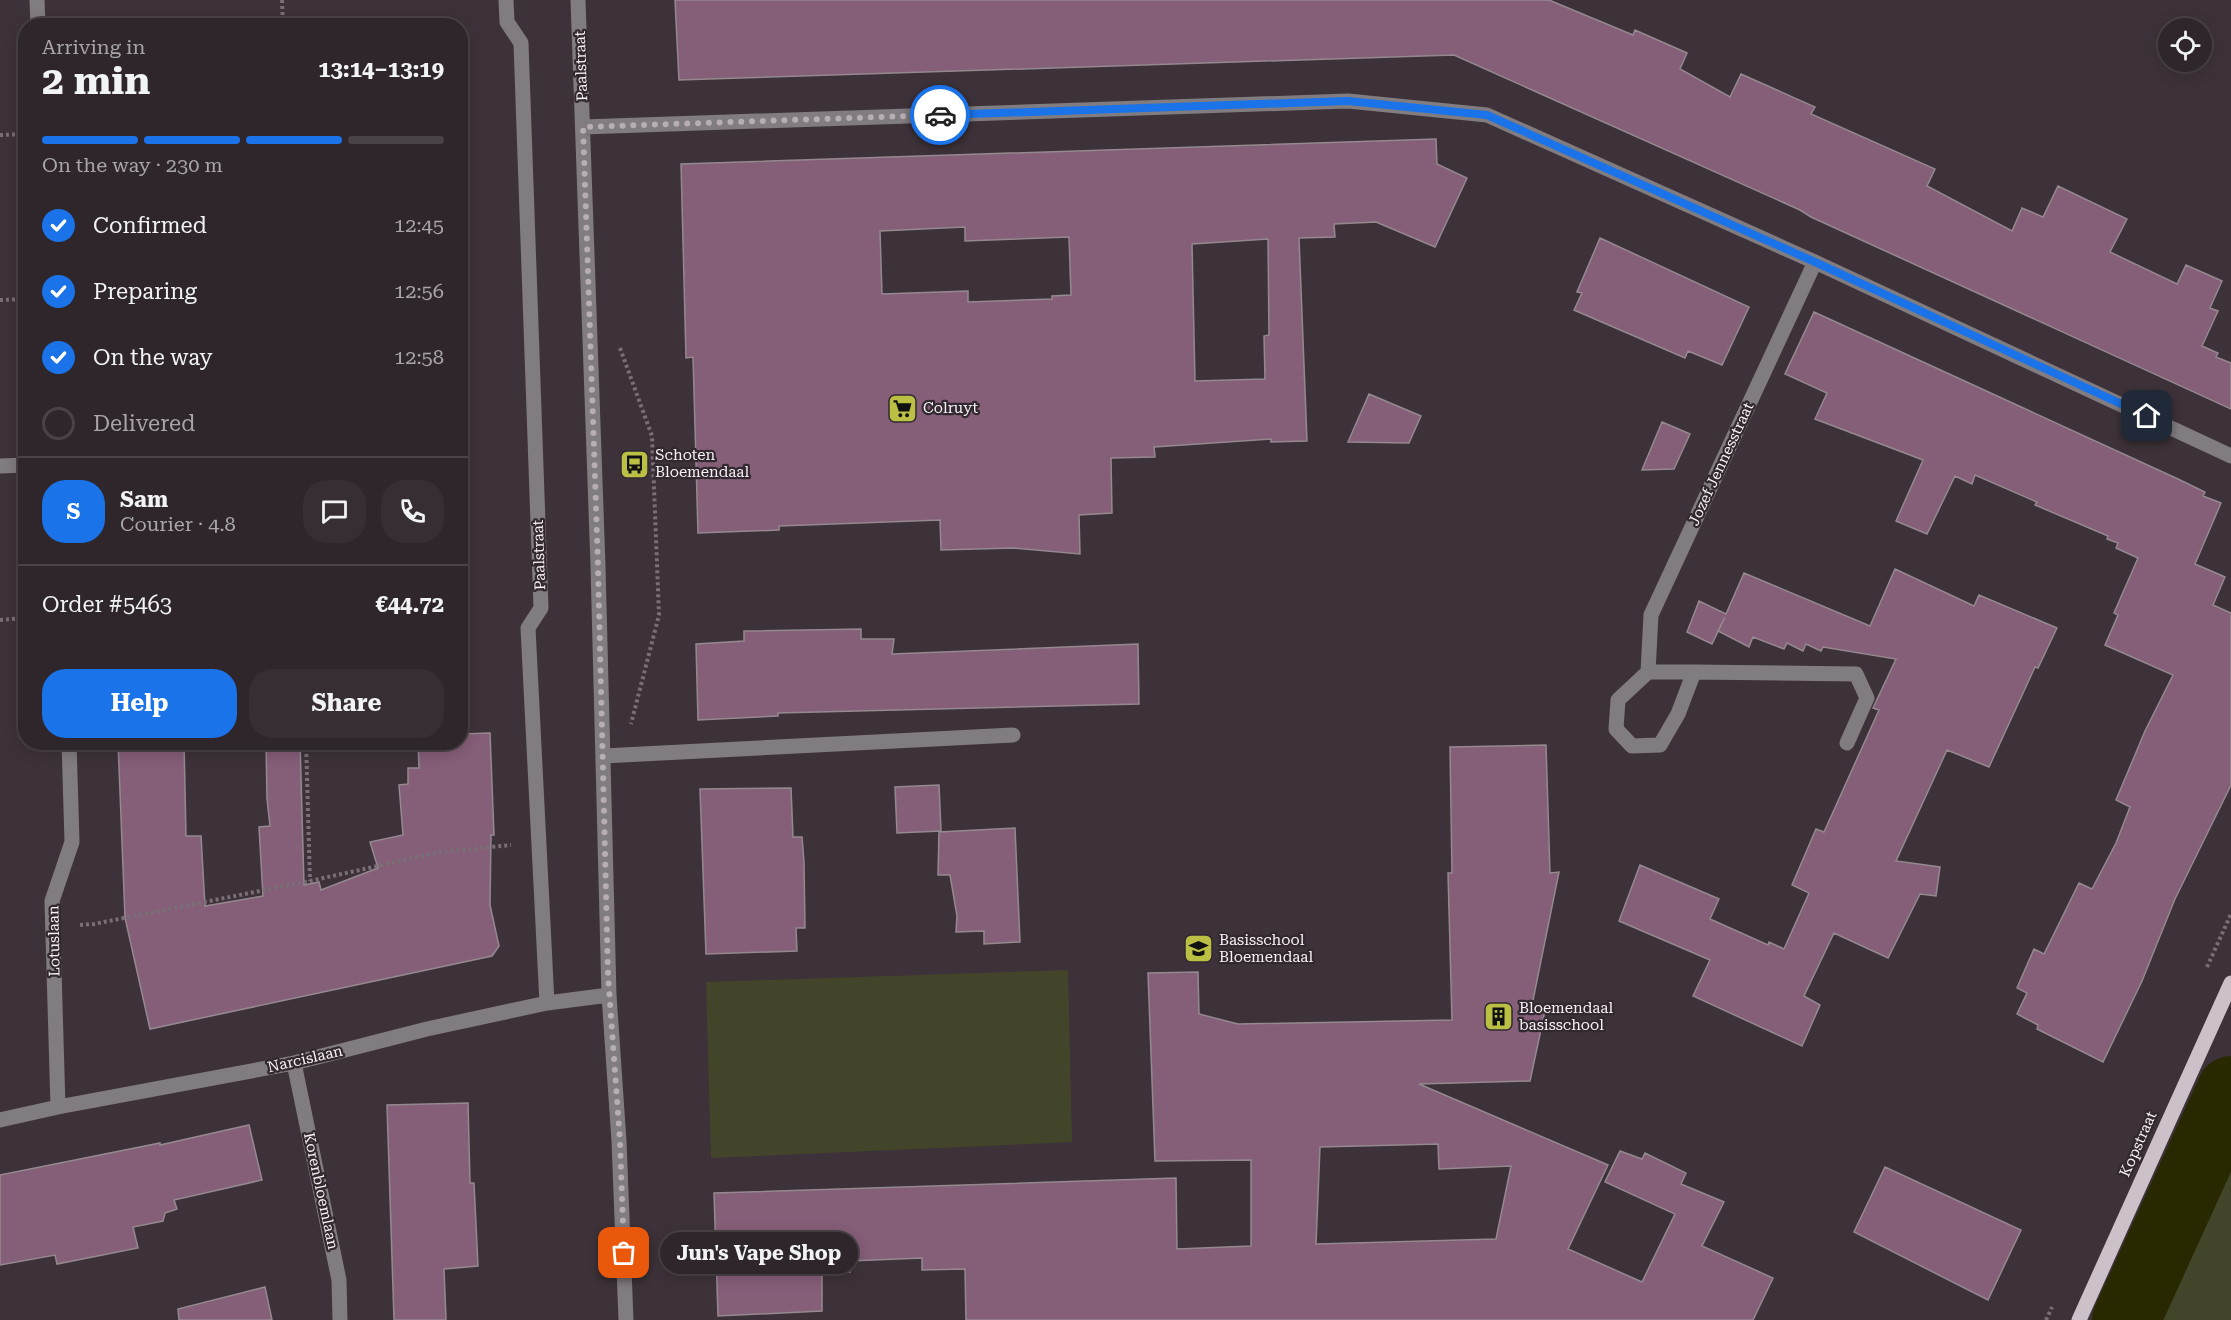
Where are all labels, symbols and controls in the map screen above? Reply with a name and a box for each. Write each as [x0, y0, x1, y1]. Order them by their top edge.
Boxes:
map controls [2158, 18, 2212, 72]
button: locate [2158, 18, 2212, 72]
street label: Paalstraat [571, 30, 591, 101]
text: Arriving in [42, 35, 145, 59]
text: 13:14–13:19 [318, 57, 444, 82]
text: 2 min [42, 58, 150, 104]
courier [910, 85, 970, 145]
icon: car [924, 99, 957, 132]
text: On the way · 230 m [42, 153, 223, 177]
icon: check [42, 209, 75, 242]
text: Confirmed [93, 213, 207, 238]
text: 12:45 [394, 213, 444, 237]
icon: check [42, 275, 75, 308]
text: Preparing [93, 279, 197, 304]
text: 12:56 [394, 279, 444, 303]
icon: check [42, 341, 75, 374]
text: On the way [93, 345, 213, 370]
text: 12:58 [394, 345, 444, 369]
pin [2121, 390, 2172, 441]
supermarket icon: Colruyt [886, 392, 918, 424]
place label: Colruyt [923, 399, 979, 417]
street label: Jozef Jennesstraat [1685, 399, 1758, 528]
icon: home [2130, 399, 2163, 432]
text: Delivered [93, 411, 195, 436]
place label: Schoten Bloemendaal [655, 446, 749, 481]
bus stop icon: Schoten Bloemendaal [618, 448, 650, 480]
button: chat [303, 480, 366, 543]
button: phone [381, 480, 444, 543]
text: Sam [120, 487, 168, 512]
text: S [67, 499, 80, 524]
text: Courier · 4.8 [120, 512, 236, 536]
street label: Paalstraat [529, 519, 549, 590]
text: Order #5463 [42, 592, 172, 617]
text: €44.72 [375, 592, 444, 617]
button: Help [42, 669, 237, 738]
button: Share [249, 669, 444, 738]
street label: Lotuslaan [44, 905, 64, 977]
place label: Basisschool Bloemendaal [1219, 931, 1313, 966]
school or university icon: Basisschool Bloemendaal [1182, 933, 1214, 965]
place label: Bloemendaal basisschool [1519, 999, 1613, 1034]
building icon: Bloemendaal basisschool [1482, 1001, 1514, 1033]
street label: Narcislaan [266, 1042, 345, 1076]
street label: Kopstraat [2116, 1108, 2161, 1180]
street label: Korenbloemlaan [300, 1131, 342, 1251]
pin [598, 1227, 649, 1278]
callout: Jun's Vape Shop [660, 1232, 858, 1274]
icon: bag [607, 1236, 640, 1269]
text: Jun's Vape Shop [677, 1241, 841, 1265]

